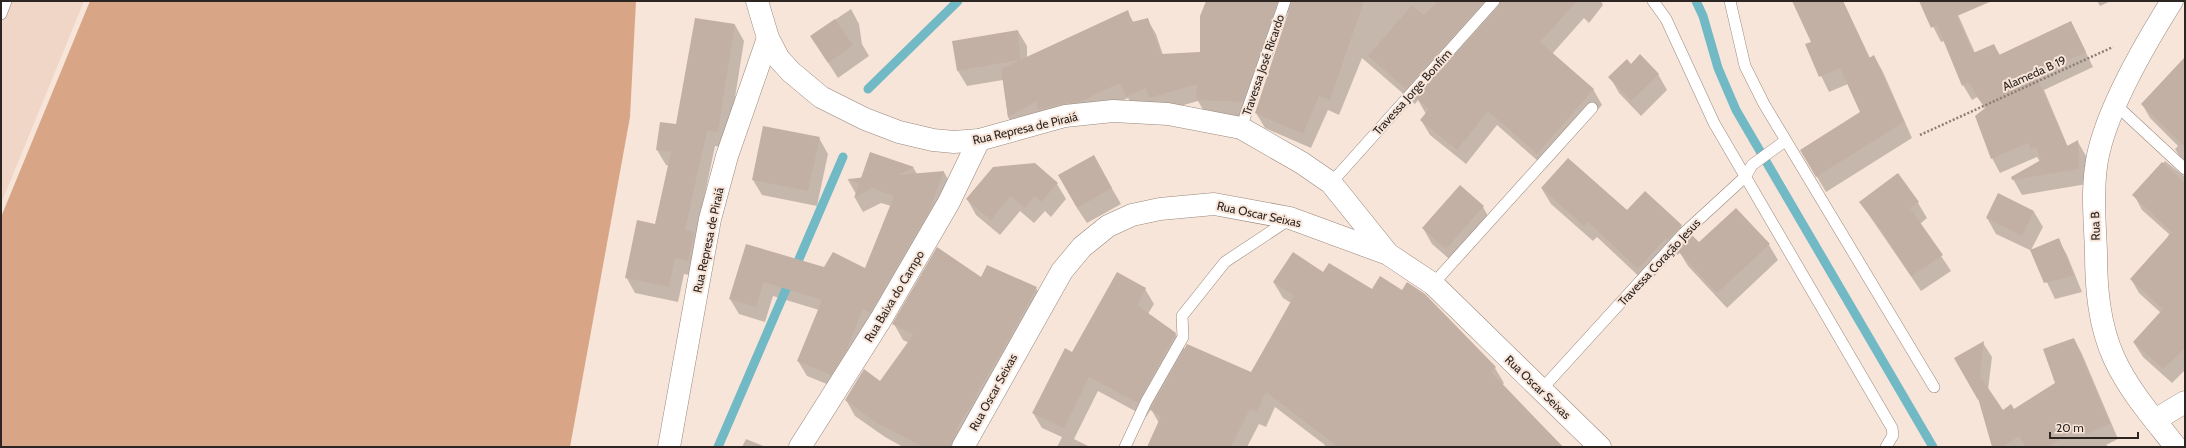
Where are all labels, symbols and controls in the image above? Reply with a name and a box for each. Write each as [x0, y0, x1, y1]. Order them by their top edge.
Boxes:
street label: Travessa José Ricardo [1239, 12, 1287, 118]
street label: Travessa Jorge Bonfim [1369, 46, 1455, 138]
street label: Alameda B 19 [2000, 52, 2068, 94]
street label: Rua Represa de Piraiá [971, 109, 1079, 147]
street label: Rua Represa de Piraiá [689, 186, 727, 294]
street label: Rua Oscar Seixas [1216, 198, 1303, 230]
street label: Rua B [2087, 211, 2103, 241]
street label: Travessa Coração Jesus [1615, 215, 1703, 309]
street label: Rua Baixa do Campo [861, 247, 927, 345]
street label: Rua Oscar Seixas [966, 351, 1020, 433]
street label: Rua Oscar Seixas [1502, 352, 1574, 422]
scale bar [2050, 414, 2138, 440]
text: 20 m [2056, 420, 2084, 435]

